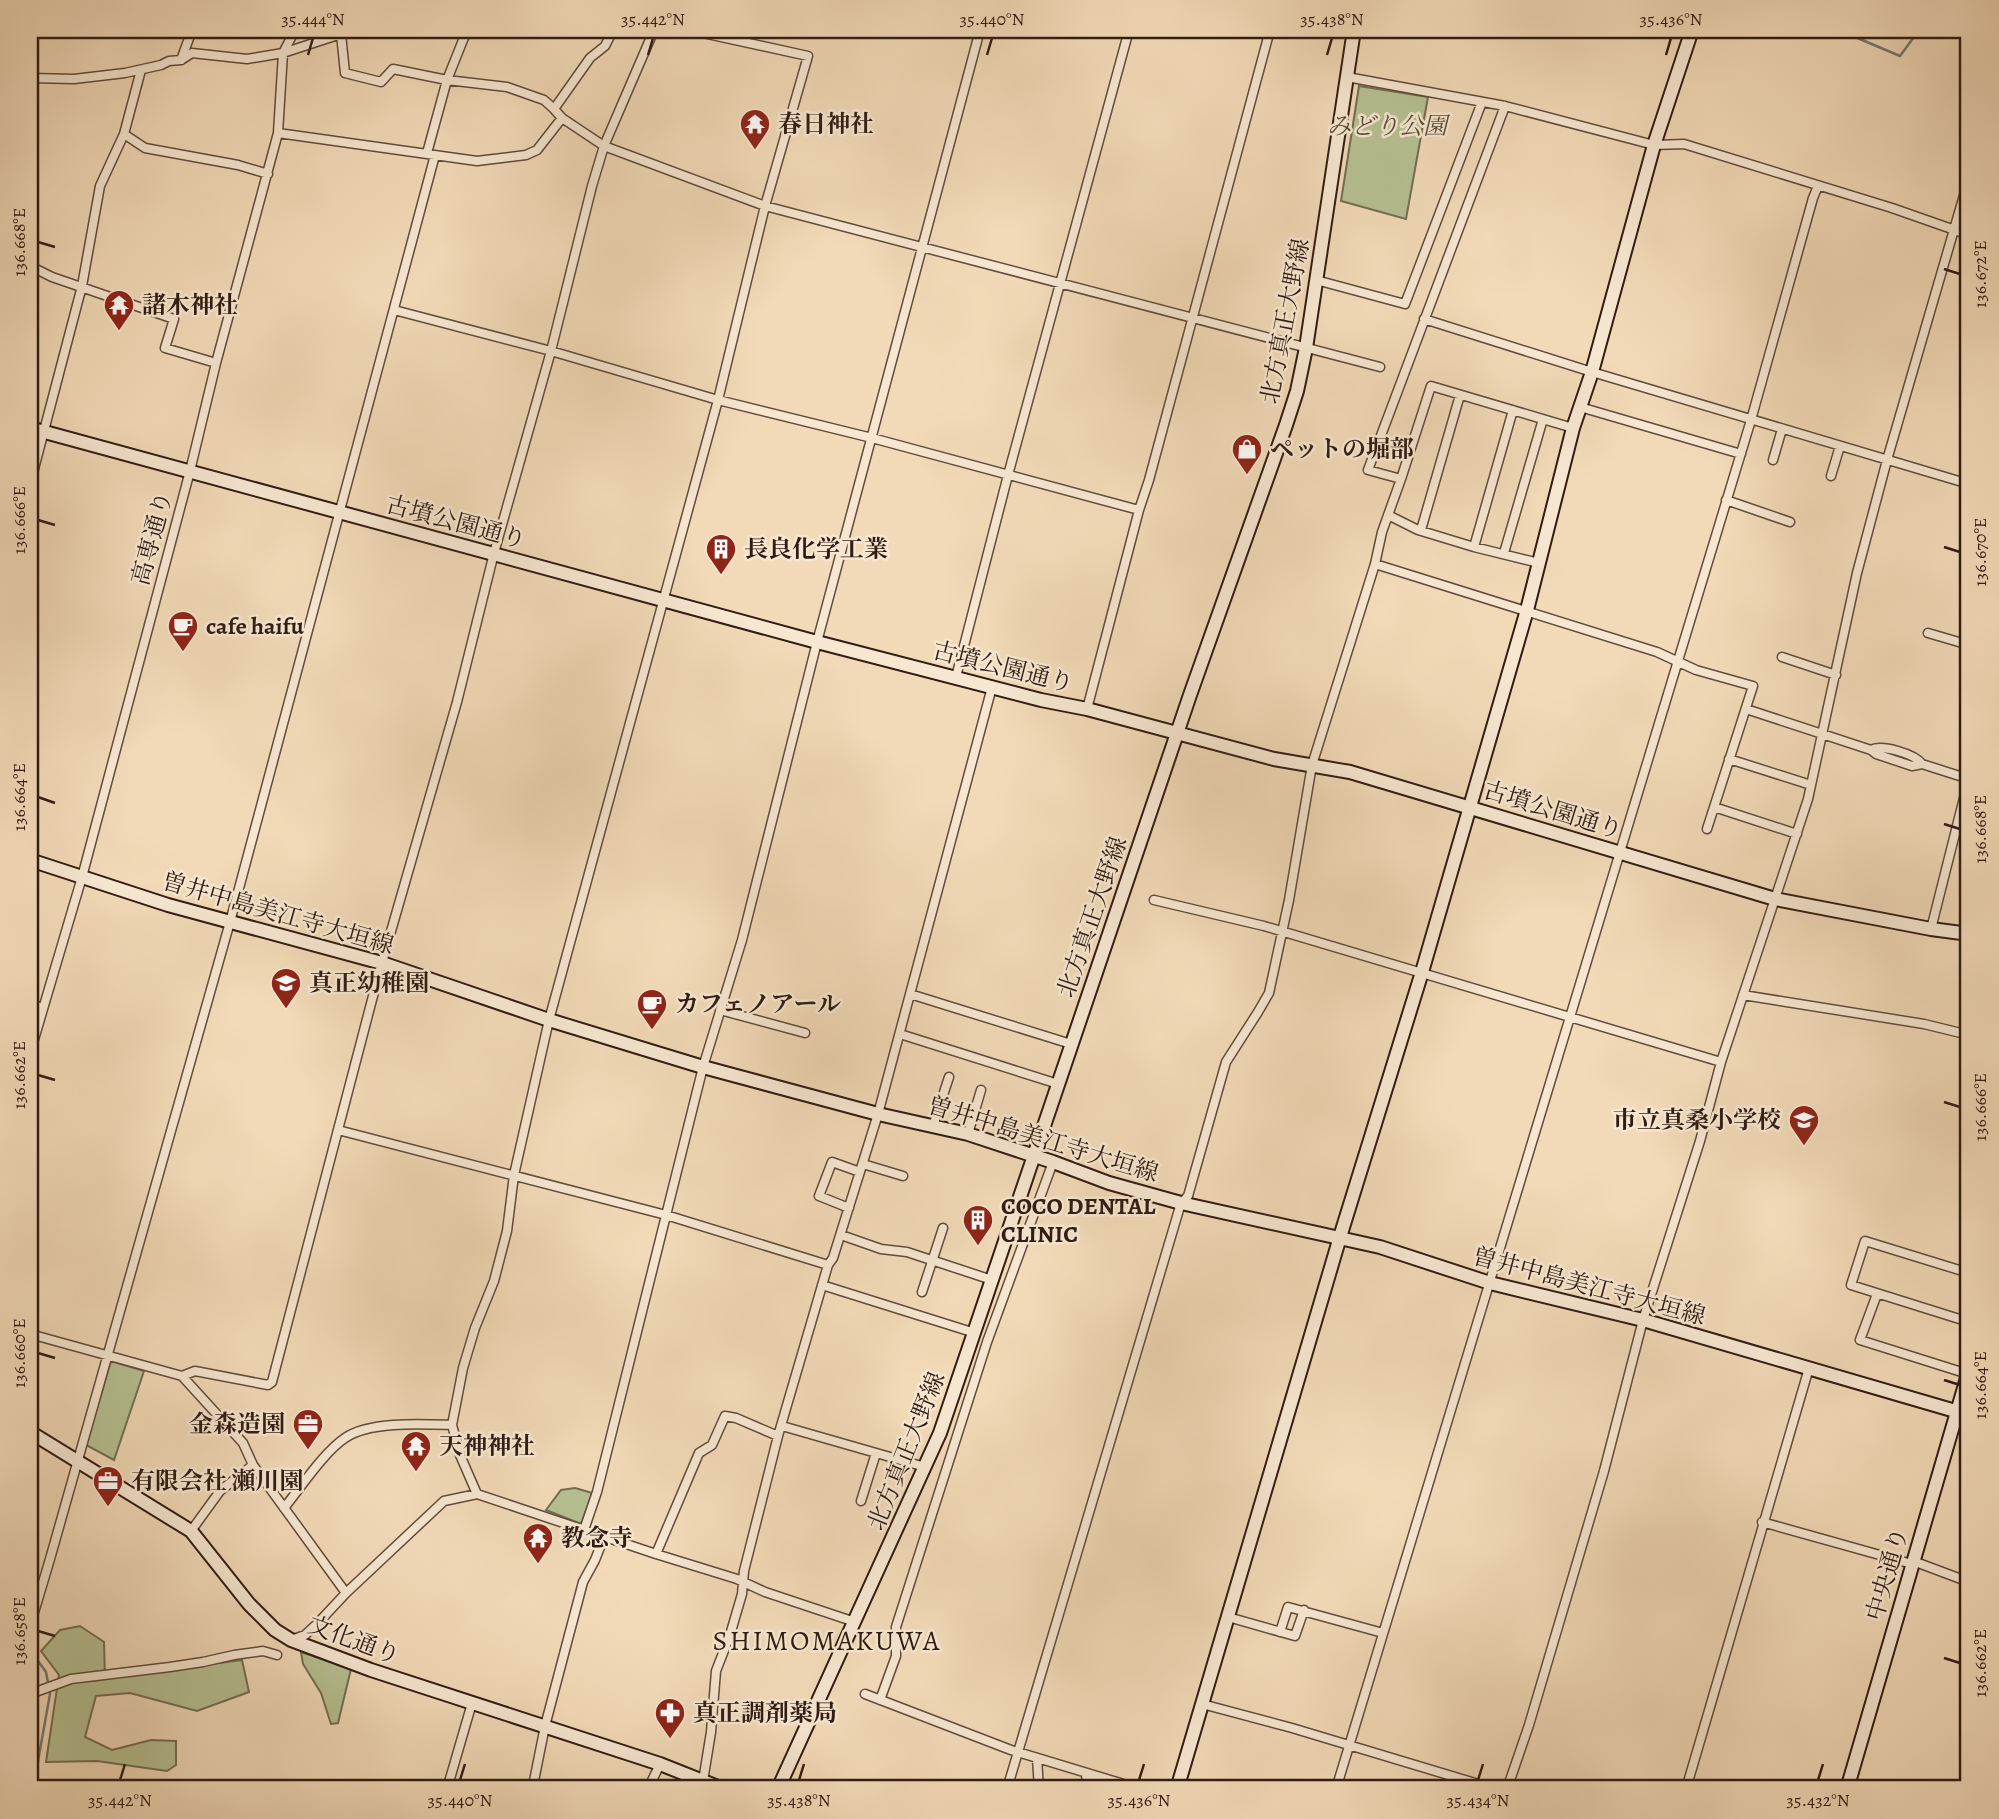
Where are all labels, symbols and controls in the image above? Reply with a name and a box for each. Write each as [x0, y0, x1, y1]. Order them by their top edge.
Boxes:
text: 35.444°N [281, 7, 345, 31]
text: 35.442°N [621, 7, 685, 31]
text: 35.440°N [960, 7, 1025, 31]
text: 35.438°N [1300, 7, 1364, 31]
text: 35.436°N [1639, 7, 1703, 31]
temple icon: 春日神社 [738, 107, 772, 151]
place label: 春日神社 [778, 108, 874, 140]
park label: みどり公園 [1327, 110, 1451, 142]
text: 136.668°E [7, 208, 31, 276]
street label: 北方真正大野線 [1253, 235, 1317, 407]
text: 136.672°E [1968, 240, 1992, 308]
temple icon: 諸木神社 [102, 288, 136, 332]
place label: 諸木神社 [142, 289, 238, 321]
shop icon: ペットの堀部 [1230, 432, 1264, 476]
place label: ペットの堀部 [1270, 433, 1414, 465]
text: 136.666°E [7, 486, 31, 554]
street label: 高専通り [124, 487, 180, 589]
street label: 古墳公園通り [382, 488, 530, 556]
text: 136.670°E [1968, 518, 1992, 587]
building icon: 長良化学工業 [704, 532, 738, 576]
place label: 長良化学工業 [744, 533, 888, 565]
cafe icon: cafe haifu [166, 609, 200, 653]
place label: cafe haifu [206, 610, 305, 642]
street label: 古墳公園通り [929, 634, 1077, 700]
text: 136.664°E [7, 763, 31, 831]
street label: 古墳公園通り [1479, 774, 1627, 846]
text: 136.668°E [1968, 795, 1992, 863]
street label: 北方真正大野線 [1050, 832, 1134, 1002]
street label: 曽井中島美江寺大垣線 [158, 865, 398, 961]
school or university icon: 真正幼稚園 [269, 966, 303, 1010]
place label: 真正幼稚園 [309, 967, 429, 999]
cafe icon: カフェノアール [635, 987, 669, 1031]
place label: カフェノアール [675, 988, 841, 1020]
text: 136.662°E [7, 1041, 31, 1109]
text: 136.666°E [1968, 1073, 1992, 1141]
street label: 曽井中島美江寺大垣線 [924, 1089, 1162, 1189]
school or university icon: 市立真桑小学校 [1787, 1103, 1821, 1147]
place label: 市立真桑小学校 [1613, 1104, 1781, 1136]
place label: COCO DENTAL CLINIC [1001, 1190, 1156, 1250]
building icon: COCO DENTAL CLINIC [961, 1203, 995, 1247]
street label: 曽井中島美江寺大垣線 [1469, 1239, 1709, 1333]
text: 136.660°E [7, 1318, 31, 1388]
text: 136.664°E [1968, 1351, 1992, 1419]
street label: 北方真正大野線 [860, 1367, 952, 1535]
office icon: 金森造園 [291, 1407, 325, 1451]
place label: 金森造園 [189, 1408, 285, 1440]
temple icon: 天神神社 [399, 1429, 433, 1473]
place label: 天神神社 [439, 1430, 535, 1462]
office icon: 有限会社 瀬川園 [91, 1464, 125, 1508]
place label: 有限会社 瀬川園 [131, 1465, 303, 1497]
temple icon: 教念寺 [521, 1521, 555, 1565]
place label: 教念寺 [561, 1522, 633, 1554]
street label: 中央通り [1858, 1523, 1916, 1625]
text: 136.658°E [7, 1597, 31, 1665]
street label: 文化通り [303, 1609, 405, 1671]
district label: SHIMOMAKUWA [713, 1622, 941, 1660]
text: 136.662°E [1968, 1629, 1992, 1697]
pharmacy icon: 真正調剤薬局 [653, 1696, 687, 1740]
place label: 真正調剤薬局 [693, 1697, 837, 1729]
text: 35.442°N [88, 1788, 152, 1812]
text: 35.440°N [428, 1788, 493, 1812]
text: 35.438°N [767, 1788, 831, 1812]
text: 35.436°N [1107, 1788, 1171, 1812]
text: 35.434°N [1447, 1788, 1509, 1812]
text: 35.432°N [1786, 1788, 1850, 1812]

